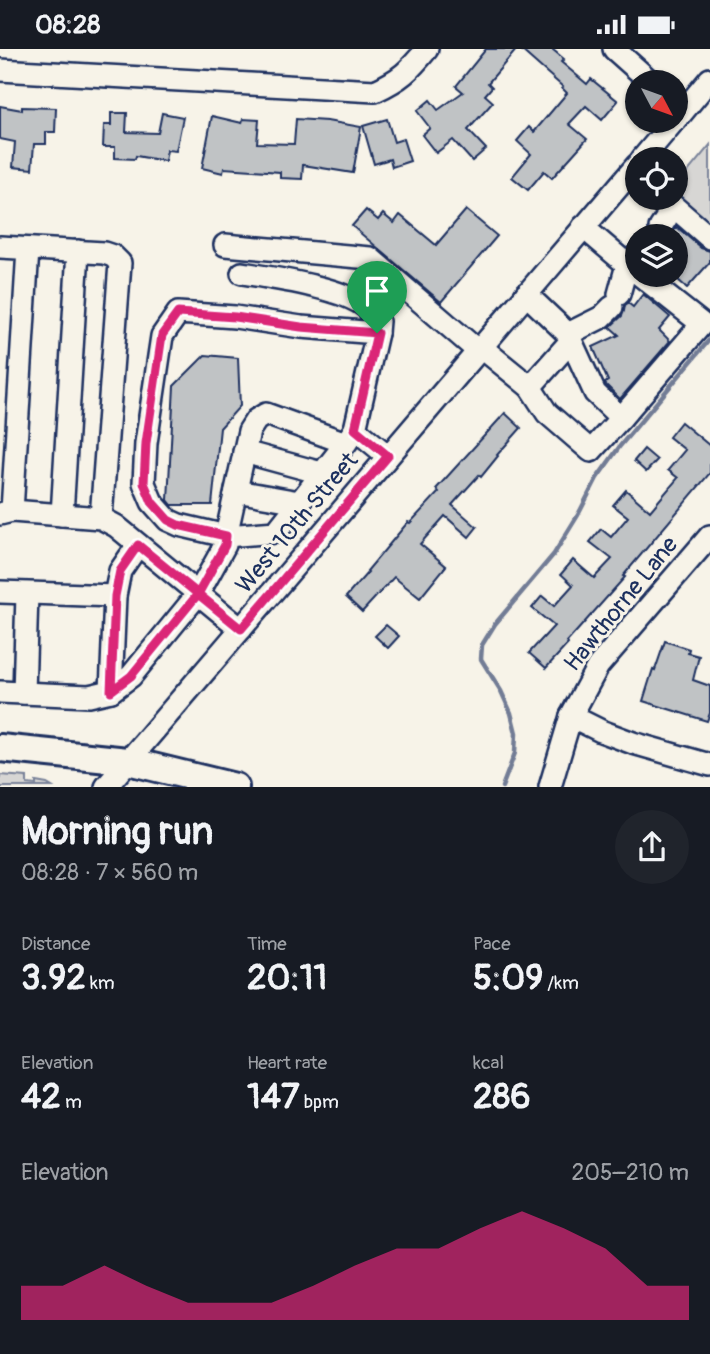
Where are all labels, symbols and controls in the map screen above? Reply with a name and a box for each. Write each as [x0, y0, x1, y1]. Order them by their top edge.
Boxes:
text: 08:28 [35, 9, 100, 41]
north arrow [625, 70, 688, 133]
map controls [625, 70, 688, 287]
button: locate [625, 147, 688, 210]
button: layers [625, 224, 688, 287]
pin [347, 261, 407, 333]
icon: arrive [358, 272, 396, 310]
street label: West 10th Street [230, 446, 365, 599]
street label: Hawthorne Lane [558, 531, 684, 677]
text: Morning run [21, 808, 213, 856]
button: share [615, 810, 689, 884]
text: 08:28 · 7 × 560 m [21, 858, 198, 887]
text: Distance [21, 932, 90, 956]
text: Time [247, 932, 287, 956]
text: Pace [473, 932, 511, 956]
text: 3.92 [21, 956, 86, 1000]
text: 20:11 [247, 956, 327, 1000]
text: 5:09 [473, 956, 543, 1000]
text: km [86, 971, 115, 995]
text: /km [543, 971, 579, 995]
text: Elevation [21, 1051, 93, 1075]
text: Heart rate [247, 1051, 327, 1075]
text: kcal [473, 1051, 504, 1075]
text: 42 [21, 1075, 61, 1119]
text: 147 [247, 1075, 300, 1119]
text: 286 [473, 1075, 531, 1119]
text: m [61, 1090, 82, 1114]
text: bpm [300, 1090, 339, 1114]
text: Elevation [21, 1158, 109, 1187]
text: 205–210 m [571, 1158, 689, 1187]

